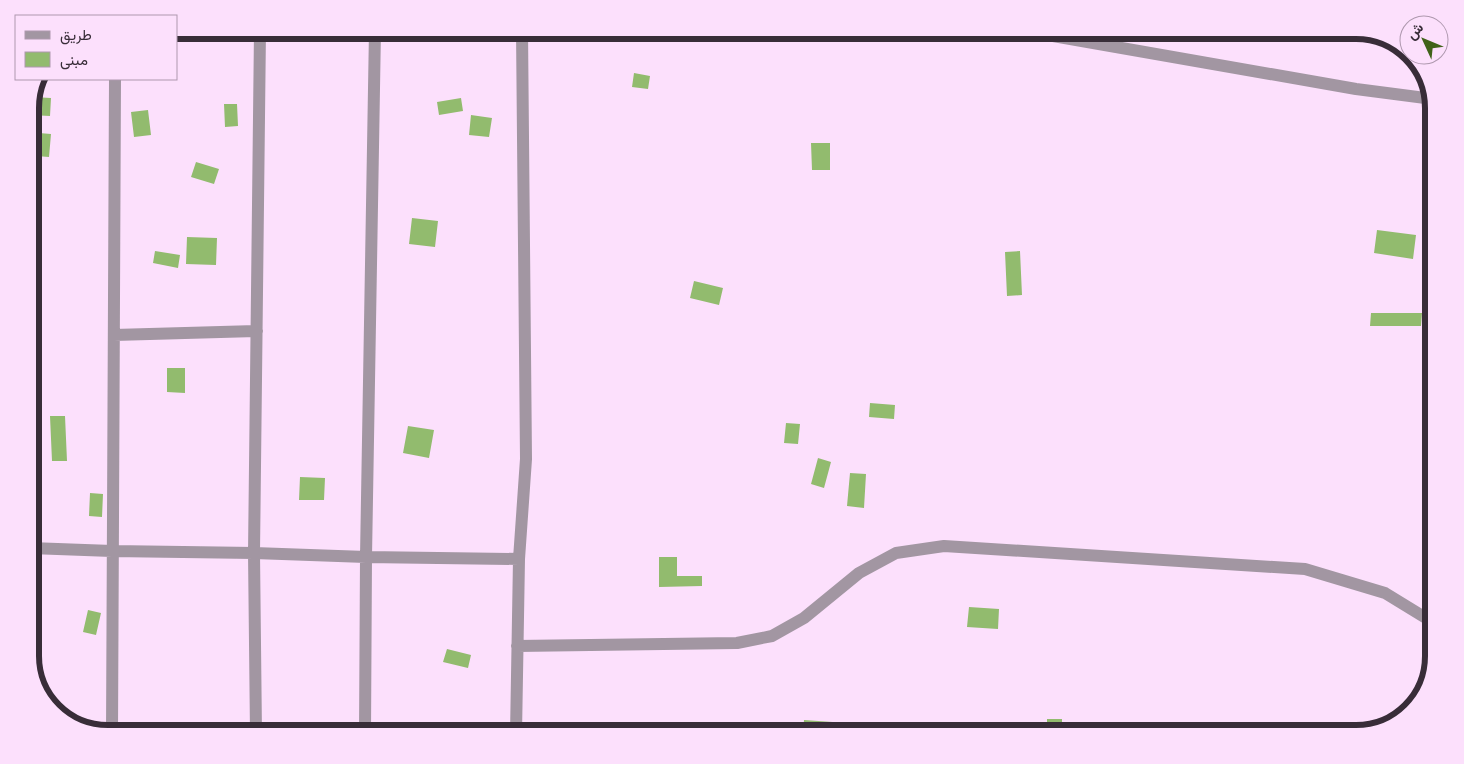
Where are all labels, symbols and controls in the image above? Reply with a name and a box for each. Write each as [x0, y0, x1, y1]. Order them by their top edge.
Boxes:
legend [15, 15, 178, 80]
north arrow [1399, 15, 1449, 65]
text: ش [1402, 19, 1427, 43]
text: طريق [60, 25, 92, 45]
text: مبنى [60, 50, 88, 70]

